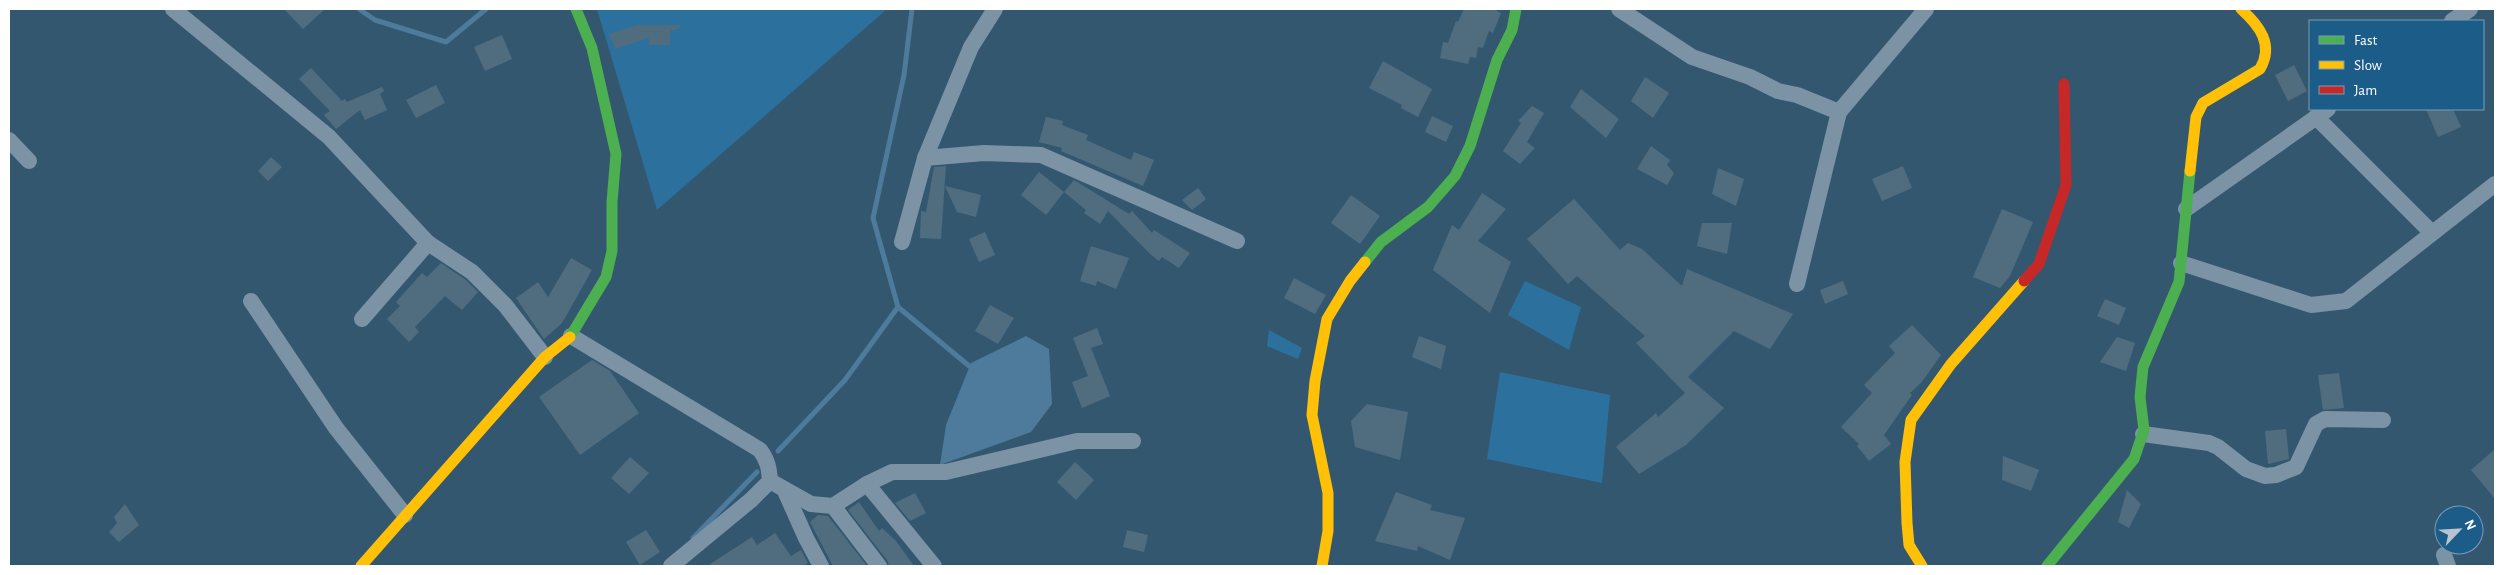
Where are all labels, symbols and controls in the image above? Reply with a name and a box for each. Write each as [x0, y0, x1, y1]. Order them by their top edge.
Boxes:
legend [2309, 20, 2484, 110]
text: Fast [2354, 33, 2378, 48]
text: Slow [2354, 58, 2382, 73]
text: Jam [2354, 83, 2377, 98]
north arrow [2434, 505, 2484, 555]
text: N [2461, 518, 2478, 532]

